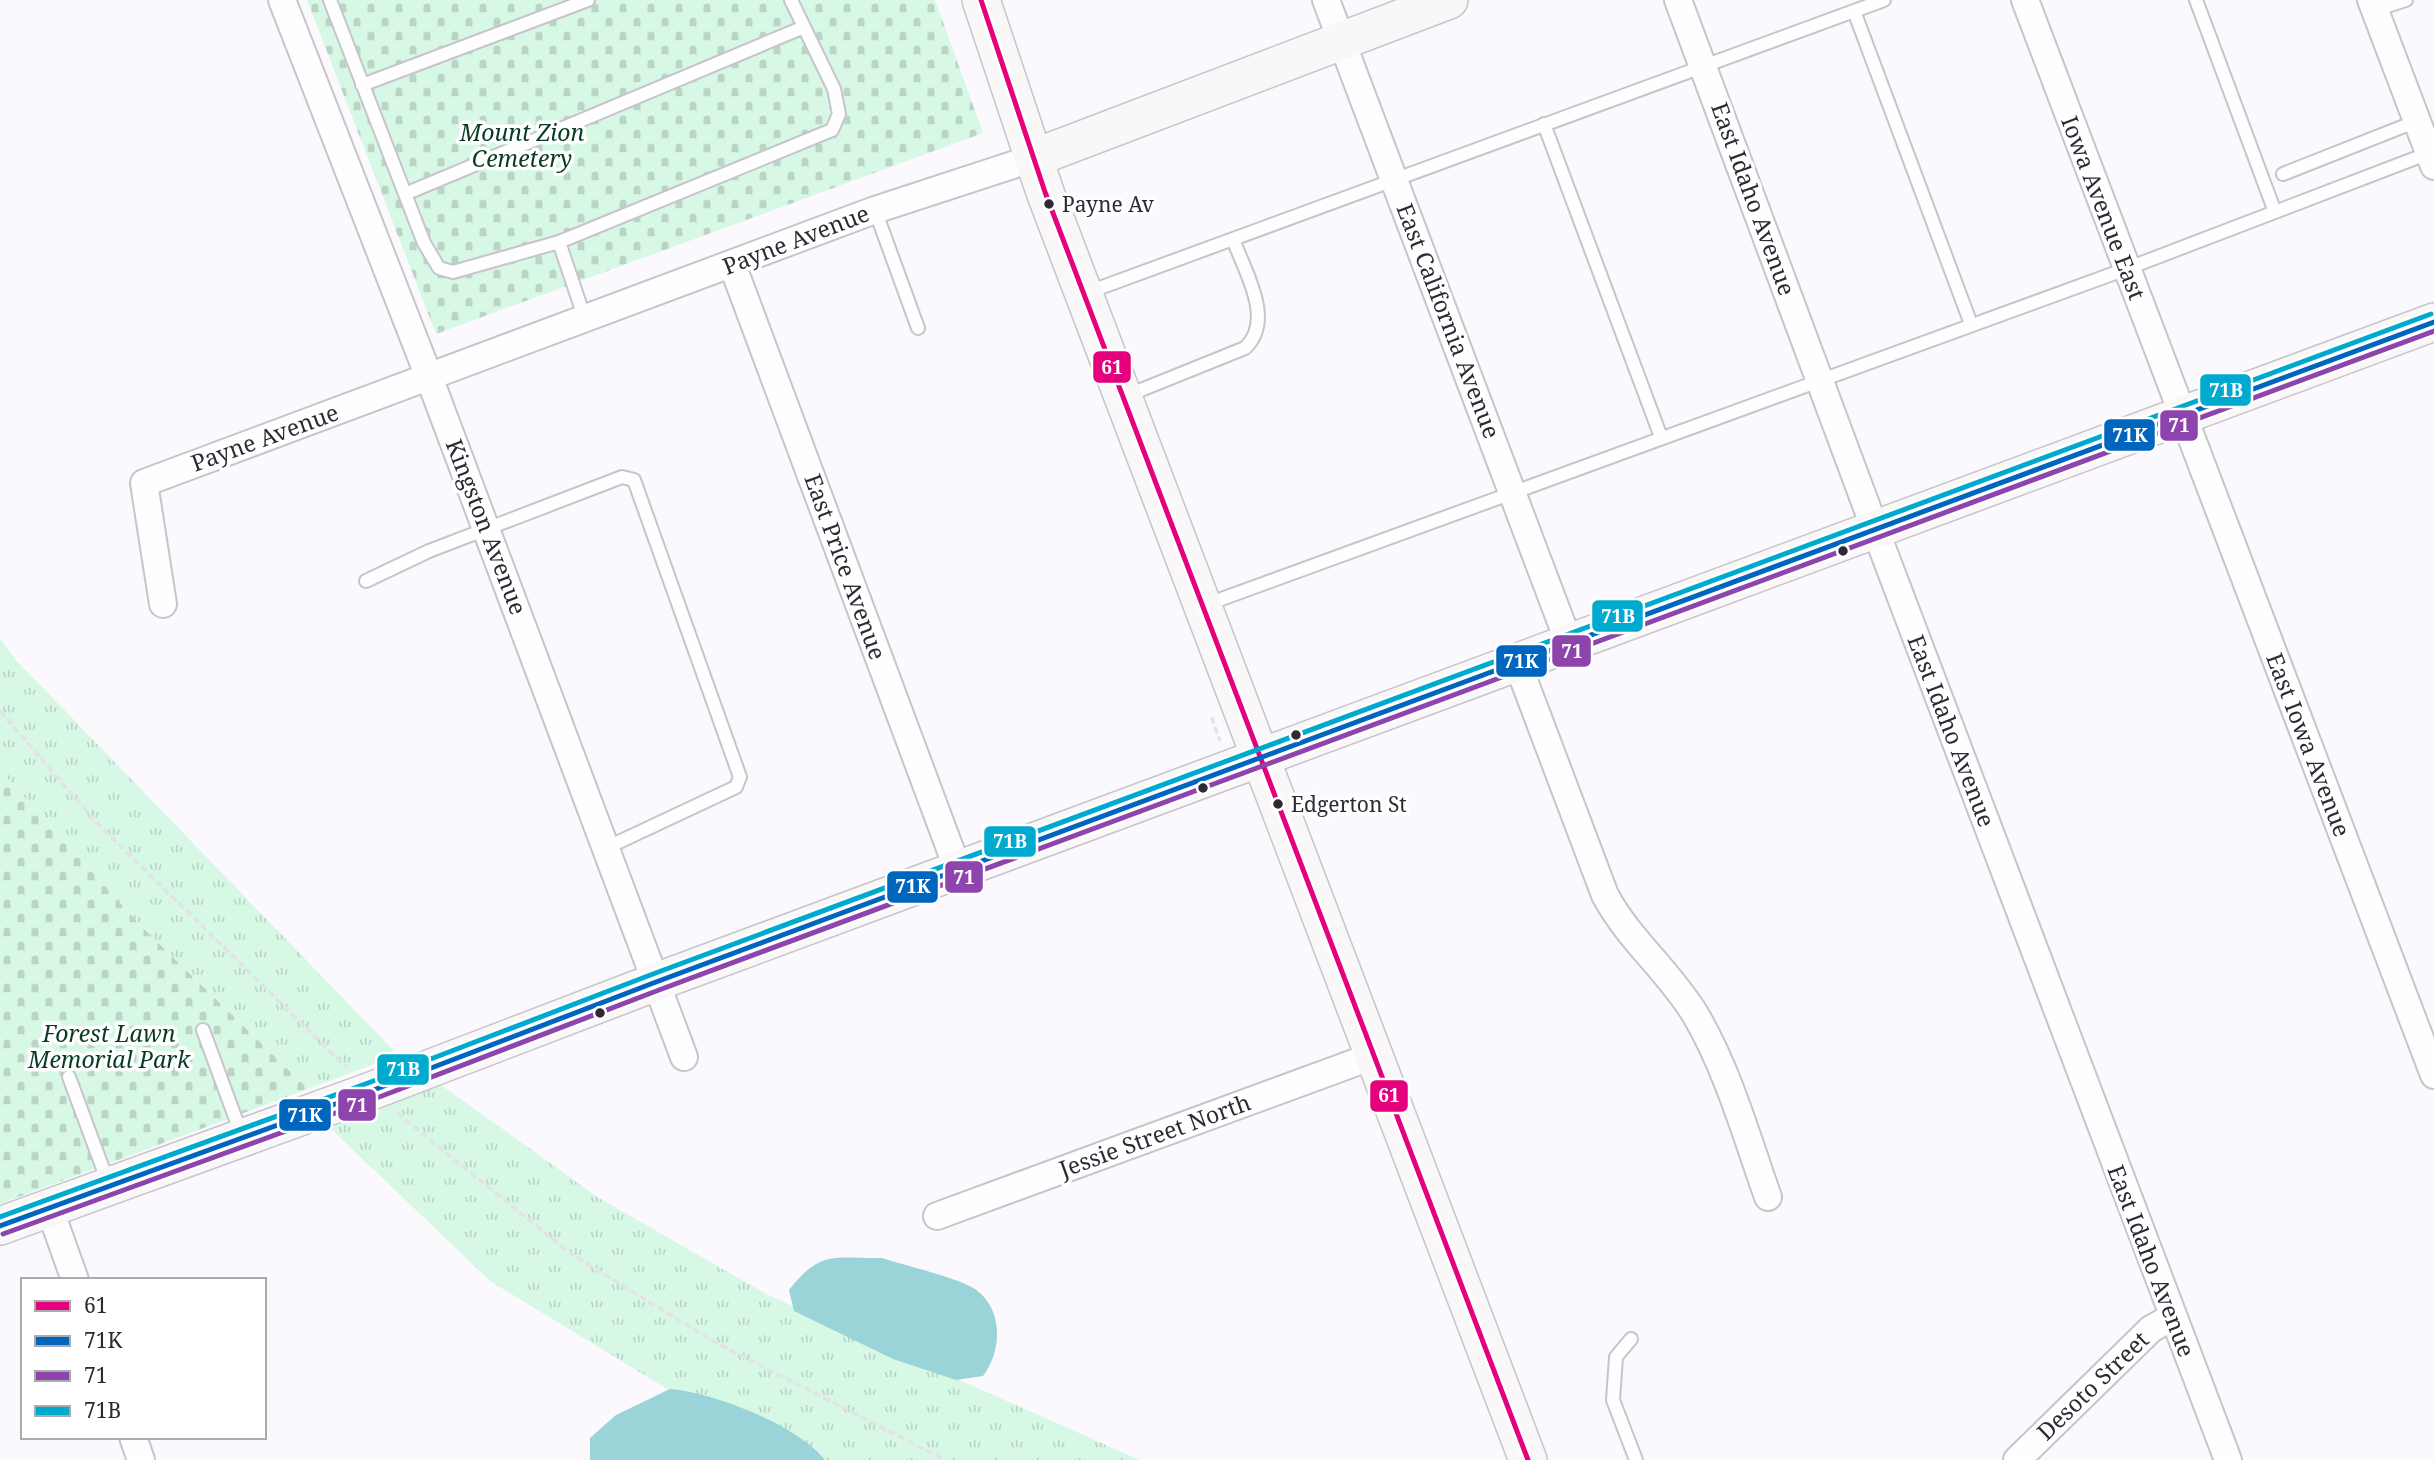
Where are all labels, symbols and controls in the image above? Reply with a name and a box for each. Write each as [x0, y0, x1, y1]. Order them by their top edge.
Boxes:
street label: East Idaho Avenue [1704, 98, 1804, 300]
street label: Iowa Avenue East [2054, 111, 2154, 304]
park label: Mount Zion Cemetery [459, 116, 585, 174]
place label: Payne Av [1062, 190, 1155, 218]
street label: Payne Avenue [718, 196, 874, 282]
marker: Payne Av [1042, 197, 1056, 211]
street label: East California Avenue [1389, 199, 1509, 443]
line badge: 61 [1092, 350, 1132, 384]
text: 61 [1101, 354, 1123, 380]
line badge: 71B [2199, 373, 2252, 407]
text: 71B [2209, 377, 2243, 403]
street label: Payne Avenue [186, 396, 343, 479]
line badge: 71 [2159, 409, 2199, 442]
text: 71 [2168, 412, 2190, 438]
line badge: 71K [2103, 418, 2156, 452]
text: 71K [2112, 422, 2148, 448]
street label: Kingston Avenue [439, 434, 535, 619]
street label: East Price Avenue [797, 469, 894, 664]
unlabelled marker [1836, 544, 1850, 558]
line badge: 71B [1591, 599, 1644, 633]
text: 71B [1601, 603, 1635, 629]
street label: East Idaho Avenue [1901, 630, 2003, 831]
line badge: 71 [1551, 634, 1592, 668]
text: 71 [1561, 638, 1583, 664]
line badge: 71K [1495, 644, 1548, 678]
text: 71K [1503, 648, 1539, 674]
street label: East Iowa Avenue [2259, 648, 2359, 841]
unlabelled marker [1289, 728, 1303, 742]
unlabelled marker [1196, 781, 1210, 795]
place label: Edgerton St [1291, 790, 1407, 818]
marker: Edgerton St [1271, 797, 1285, 811]
line badge: 71B [983, 825, 1037, 858]
text: 71B [993, 828, 1027, 854]
line badge: 71 [944, 860, 984, 894]
text: 71 [953, 864, 975, 890]
line badge: 71K [886, 870, 939, 904]
text: 71K [895, 873, 931, 899]
unlabelled marker [593, 1006, 607, 1020]
park label: Forest Lawn Memorial Park [27, 1017, 191, 1075]
line badge: 71B [376, 1053, 430, 1086]
text: 71B [386, 1056, 420, 1082]
line badge: 61 [1369, 1079, 1409, 1113]
text: 61 [1378, 1082, 1400, 1108]
street label: Jessie Street North [1054, 1086, 1255, 1185]
line badge: 71 [337, 1088, 377, 1122]
text: 71 [346, 1092, 368, 1118]
line badge: 71K [278, 1098, 332, 1132]
text: 71K [287, 1102, 323, 1128]
street label: East Idaho Avenue [2101, 1160, 2203, 1361]
legend [21, 1278, 266, 1439]
text: 61 [84, 1291, 107, 1319]
street label: Desoto Street [2029, 1324, 2155, 1447]
text: 71K [84, 1326, 122, 1354]
text: 71 [84, 1361, 107, 1389]
text: 71B [84, 1396, 121, 1424]

